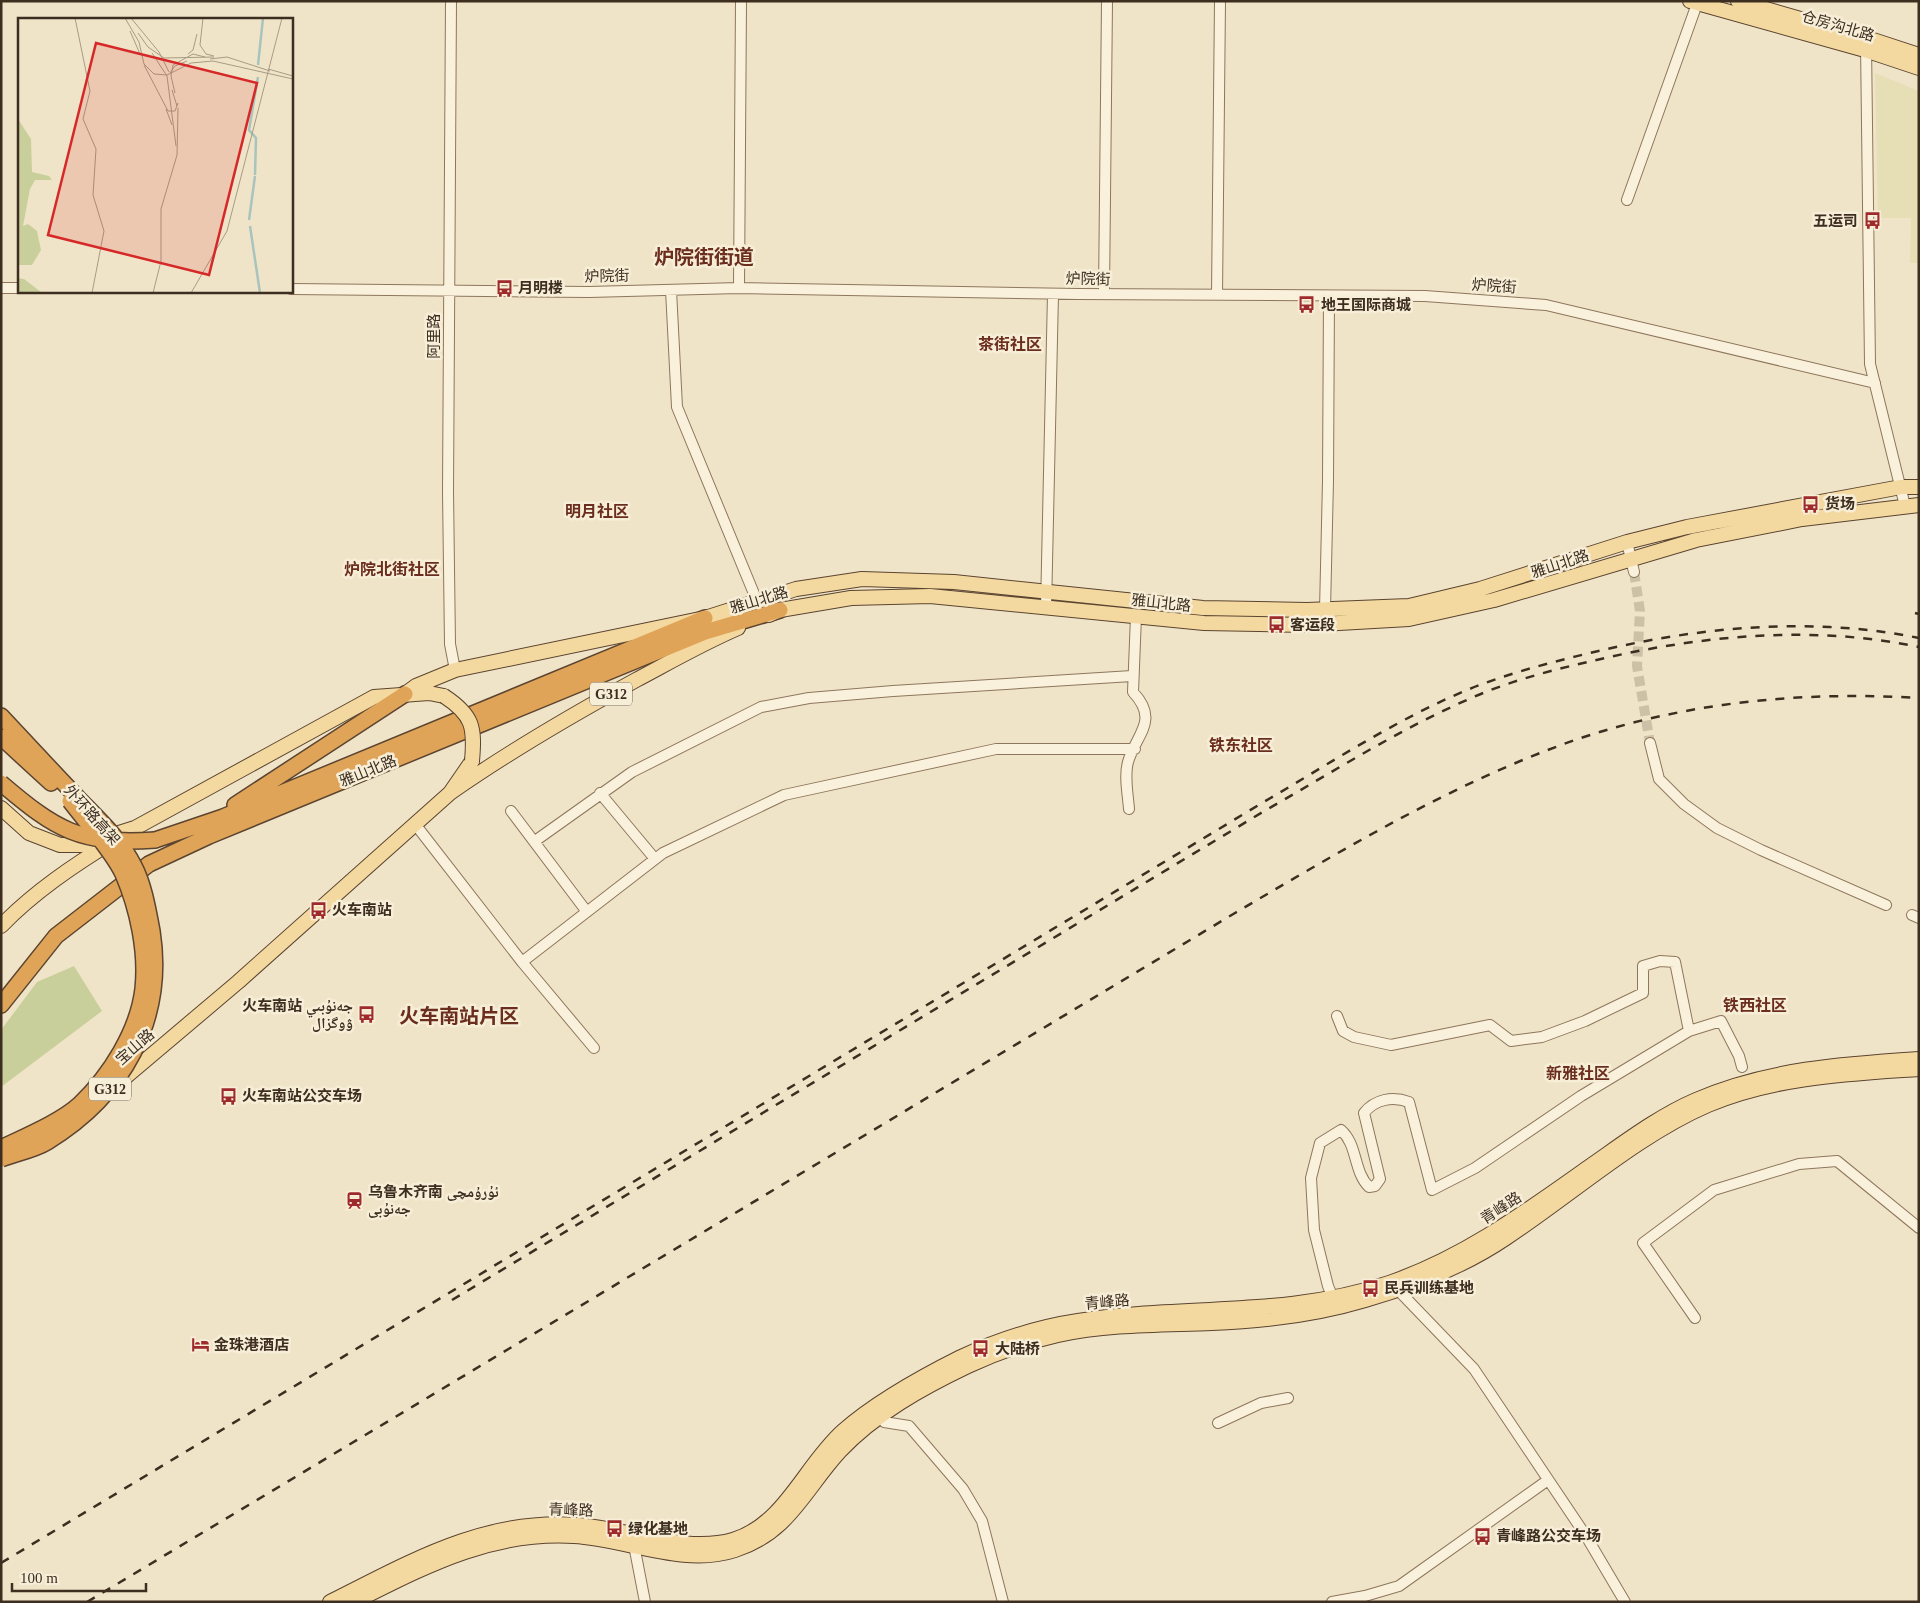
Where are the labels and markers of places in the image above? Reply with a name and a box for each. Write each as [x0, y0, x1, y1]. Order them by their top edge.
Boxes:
bus stop icon: 五运司 [1862, 211, 1882, 231]
place label: 五运司 [1813, 213, 1858, 229]
bus stop icon: 月明楼 [494, 278, 514, 298]
place label: 月明楼 [518, 280, 563, 296]
bus stop icon: 地王国际商城 [1297, 295, 1317, 315]
place label: 地王国际商城 [1321, 296, 1411, 313]
bus stop icon: 货场 [1801, 494, 1821, 514]
place label: 货场 [1825, 495, 1855, 512]
bus stop icon: 客运段 [1266, 615, 1286, 635]
place label: 客运段 [1290, 617, 1335, 633]
bus stop icon: 火车南站 [308, 900, 328, 920]
place label: 火车南站 [332, 902, 392, 918]
place label: 火车南站 جەنۇبىي ۋوگزال [242, 998, 353, 1032]
bus stop icon: 火车南站 جەنۇبىي ۋوگزال [357, 1005, 377, 1025]
bus stop icon: 火车南站公交车场 [218, 1086, 238, 1106]
place label: 火车南站公交车场 [242, 1088, 362, 1104]
place label: 乌鲁木齐南 ئۇرۇمچى جەنۇبى [368, 1183, 499, 1218]
station icon: 乌鲁木齐南 ئۇرۇمچى جەنۇبى [344, 1191, 364, 1211]
bus stop icon: 民兵训练基地 [1360, 1278, 1380, 1298]
place label: 民兵训练基地 [1384, 1280, 1474, 1296]
hotel icon: 金珠港酒店 [190, 1335, 210, 1355]
place label: 金珠港酒店 [214, 1336, 289, 1353]
bus stop icon: 大陆桥 [971, 1339, 991, 1359]
place label: 大陆桥 [995, 1341, 1040, 1357]
bus stop icon: 绿化基地 [604, 1519, 624, 1539]
place label: 绿化基地 [628, 1520, 688, 1537]
bus stop icon: 青峰路公交车场 [1472, 1526, 1492, 1546]
place label: 青峰路公交车场 [1496, 1527, 1601, 1544]

